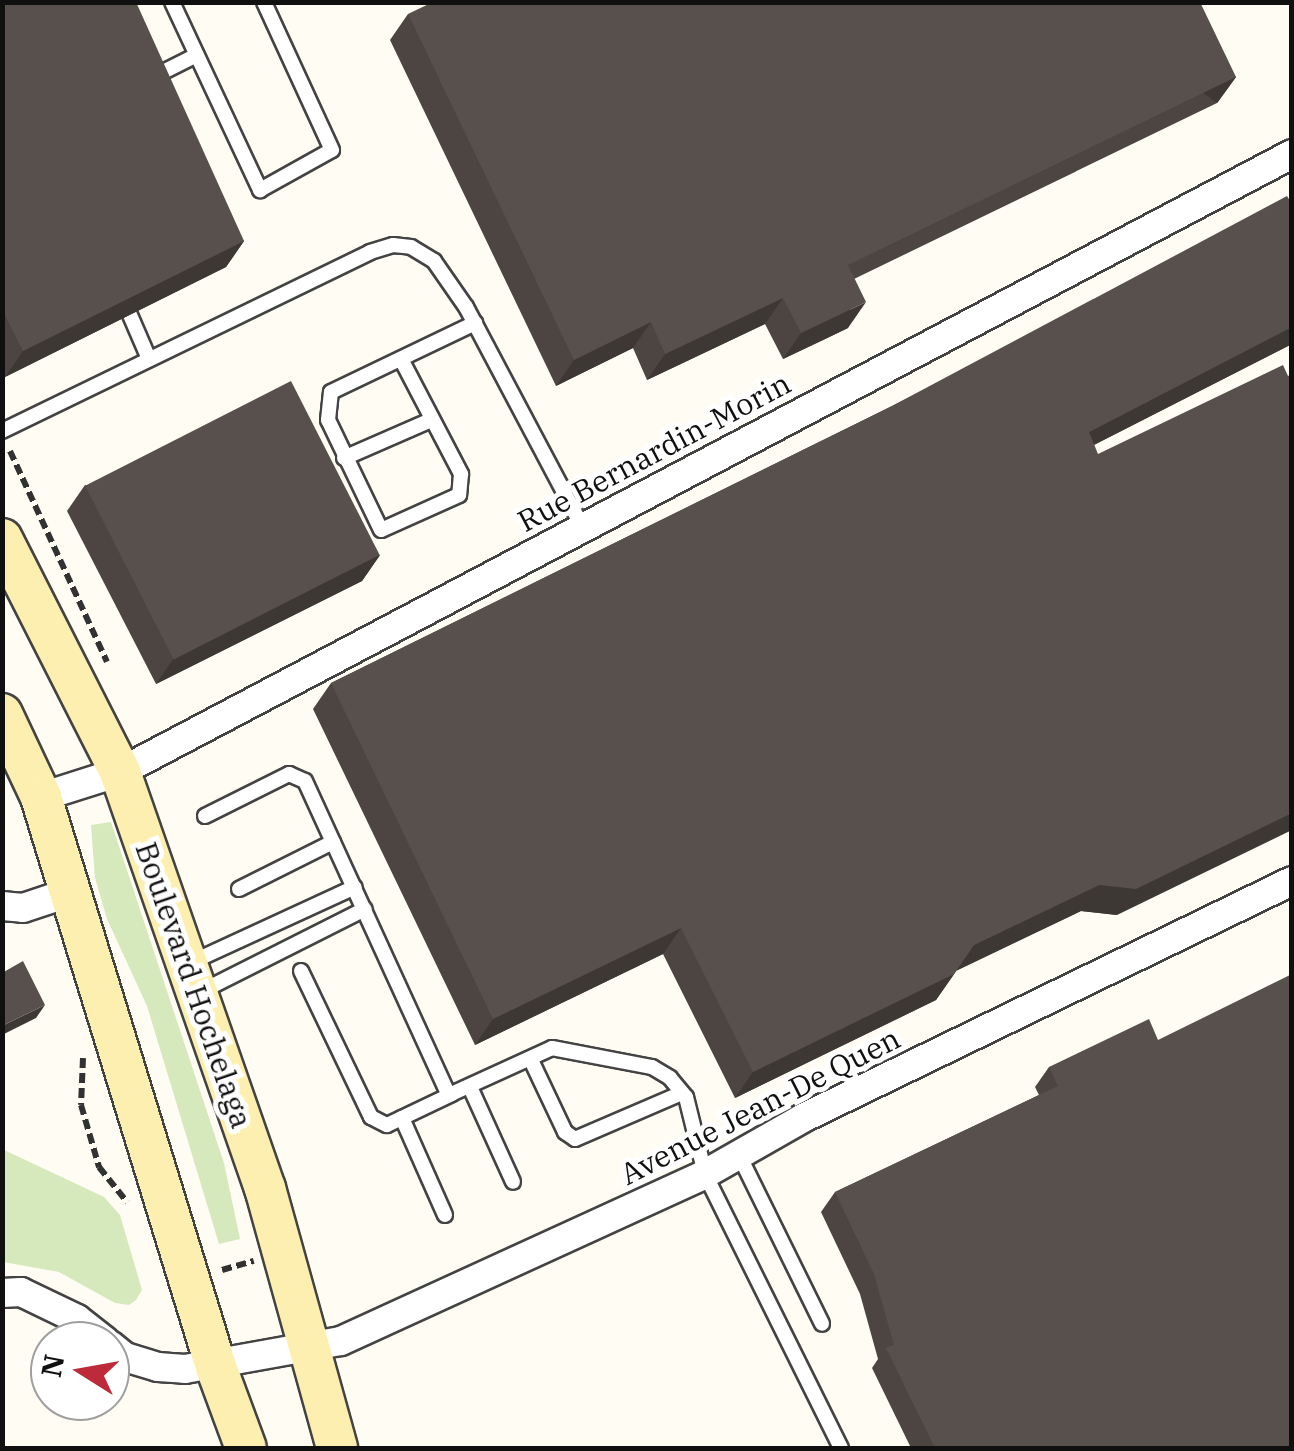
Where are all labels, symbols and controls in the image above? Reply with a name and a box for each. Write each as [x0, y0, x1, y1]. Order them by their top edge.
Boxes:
street label: Rue Bernardin-Morin [512, 365, 796, 539]
street label: Boulevard Hochelaga [128, 837, 260, 1133]
street label: Avenue Jean-De Quen [614, 1020, 906, 1192]
north arrow [30, 1321, 130, 1421]
text: N [32, 1351, 72, 1380]

